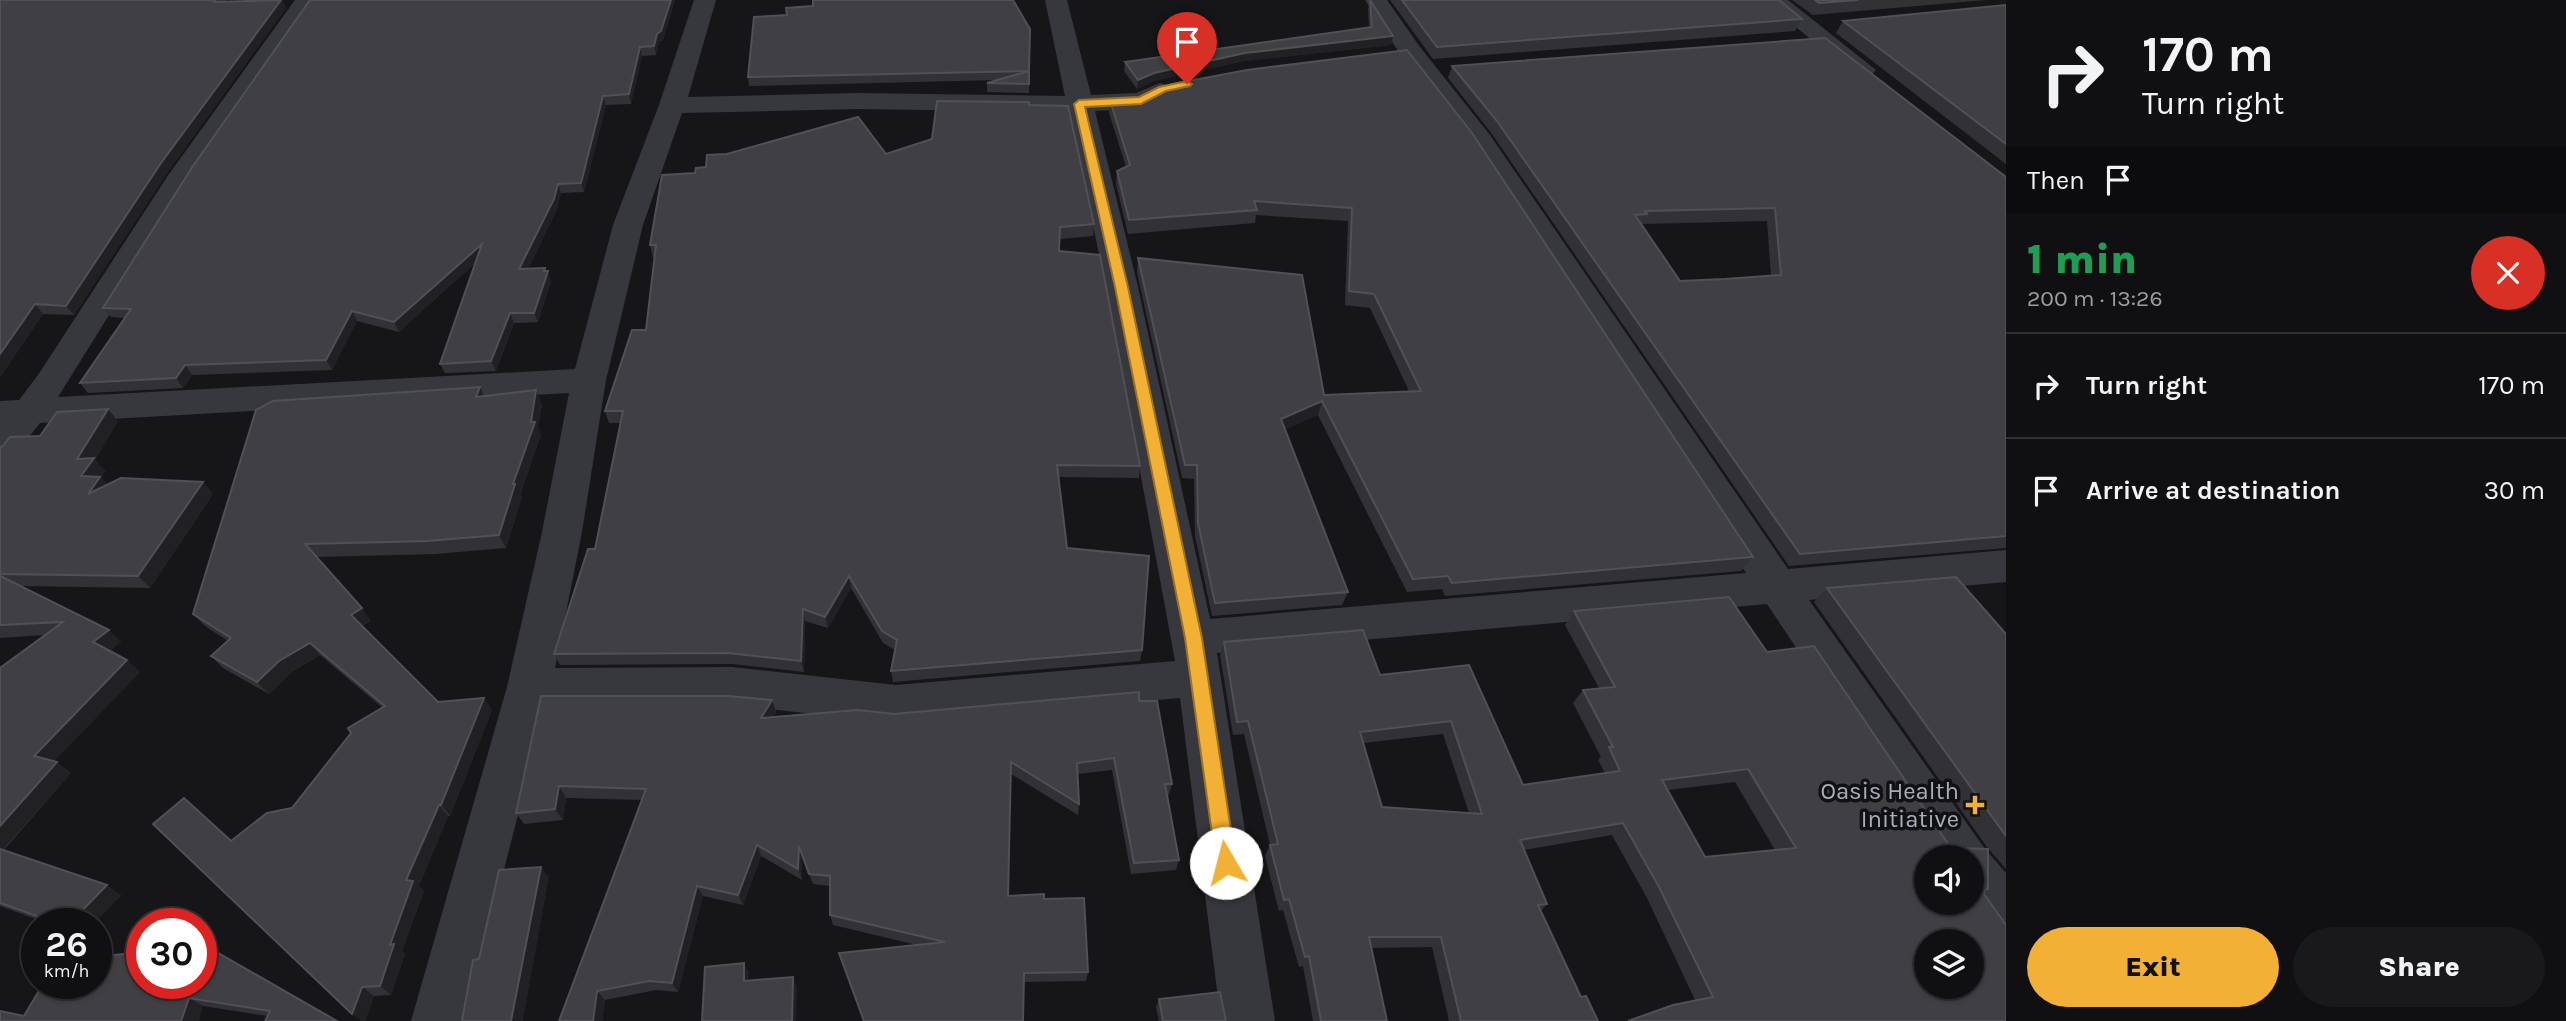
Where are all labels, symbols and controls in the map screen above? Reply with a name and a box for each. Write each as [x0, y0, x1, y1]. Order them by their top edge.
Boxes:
pin [1157, 12.0, 1217, 84]
icon: arrive [1168, 23, 1206, 61]
text: 170 m [2142, 26, 2274, 83]
icon: right [2027, 28, 2118, 119]
text: Turn right [2142, 85, 2284, 122]
icon: arrive [2099, 161, 2137, 199]
text: Then [2027, 165, 2085, 196]
text: 1 min [2027, 234, 2137, 284]
button: close [2471, 236, 2545, 310]
text: 200 m · 13:26 [2027, 285, 2163, 312]
icon: right [2027, 367, 2065, 405]
text: Turn right [2086, 370, 2207, 401]
text: 170 m [2478, 370, 2545, 401]
icon: arrive [2027, 472, 2065, 510]
text: Arrive at destination [2086, 475, 2340, 506]
text: 30 m [2484, 475, 2545, 506]
place label: Oasis Health Initiative [1820, 777, 1959, 833]
marker: Oasis Health Initiative [1965, 795, 1985, 815]
position arrow [1189, 826, 1263, 900]
map controls [1914, 845, 1984, 999]
button: sound [1914, 845, 1984, 915]
speed limit sign: 30 [126, 908, 217, 999]
text: 26 [45, 924, 88, 965]
button: Exit [2027, 927, 2279, 1007]
button: Share [2293, 927, 2545, 1007]
button: layers [1914, 929, 1984, 999]
text: km/h [44, 960, 89, 982]

